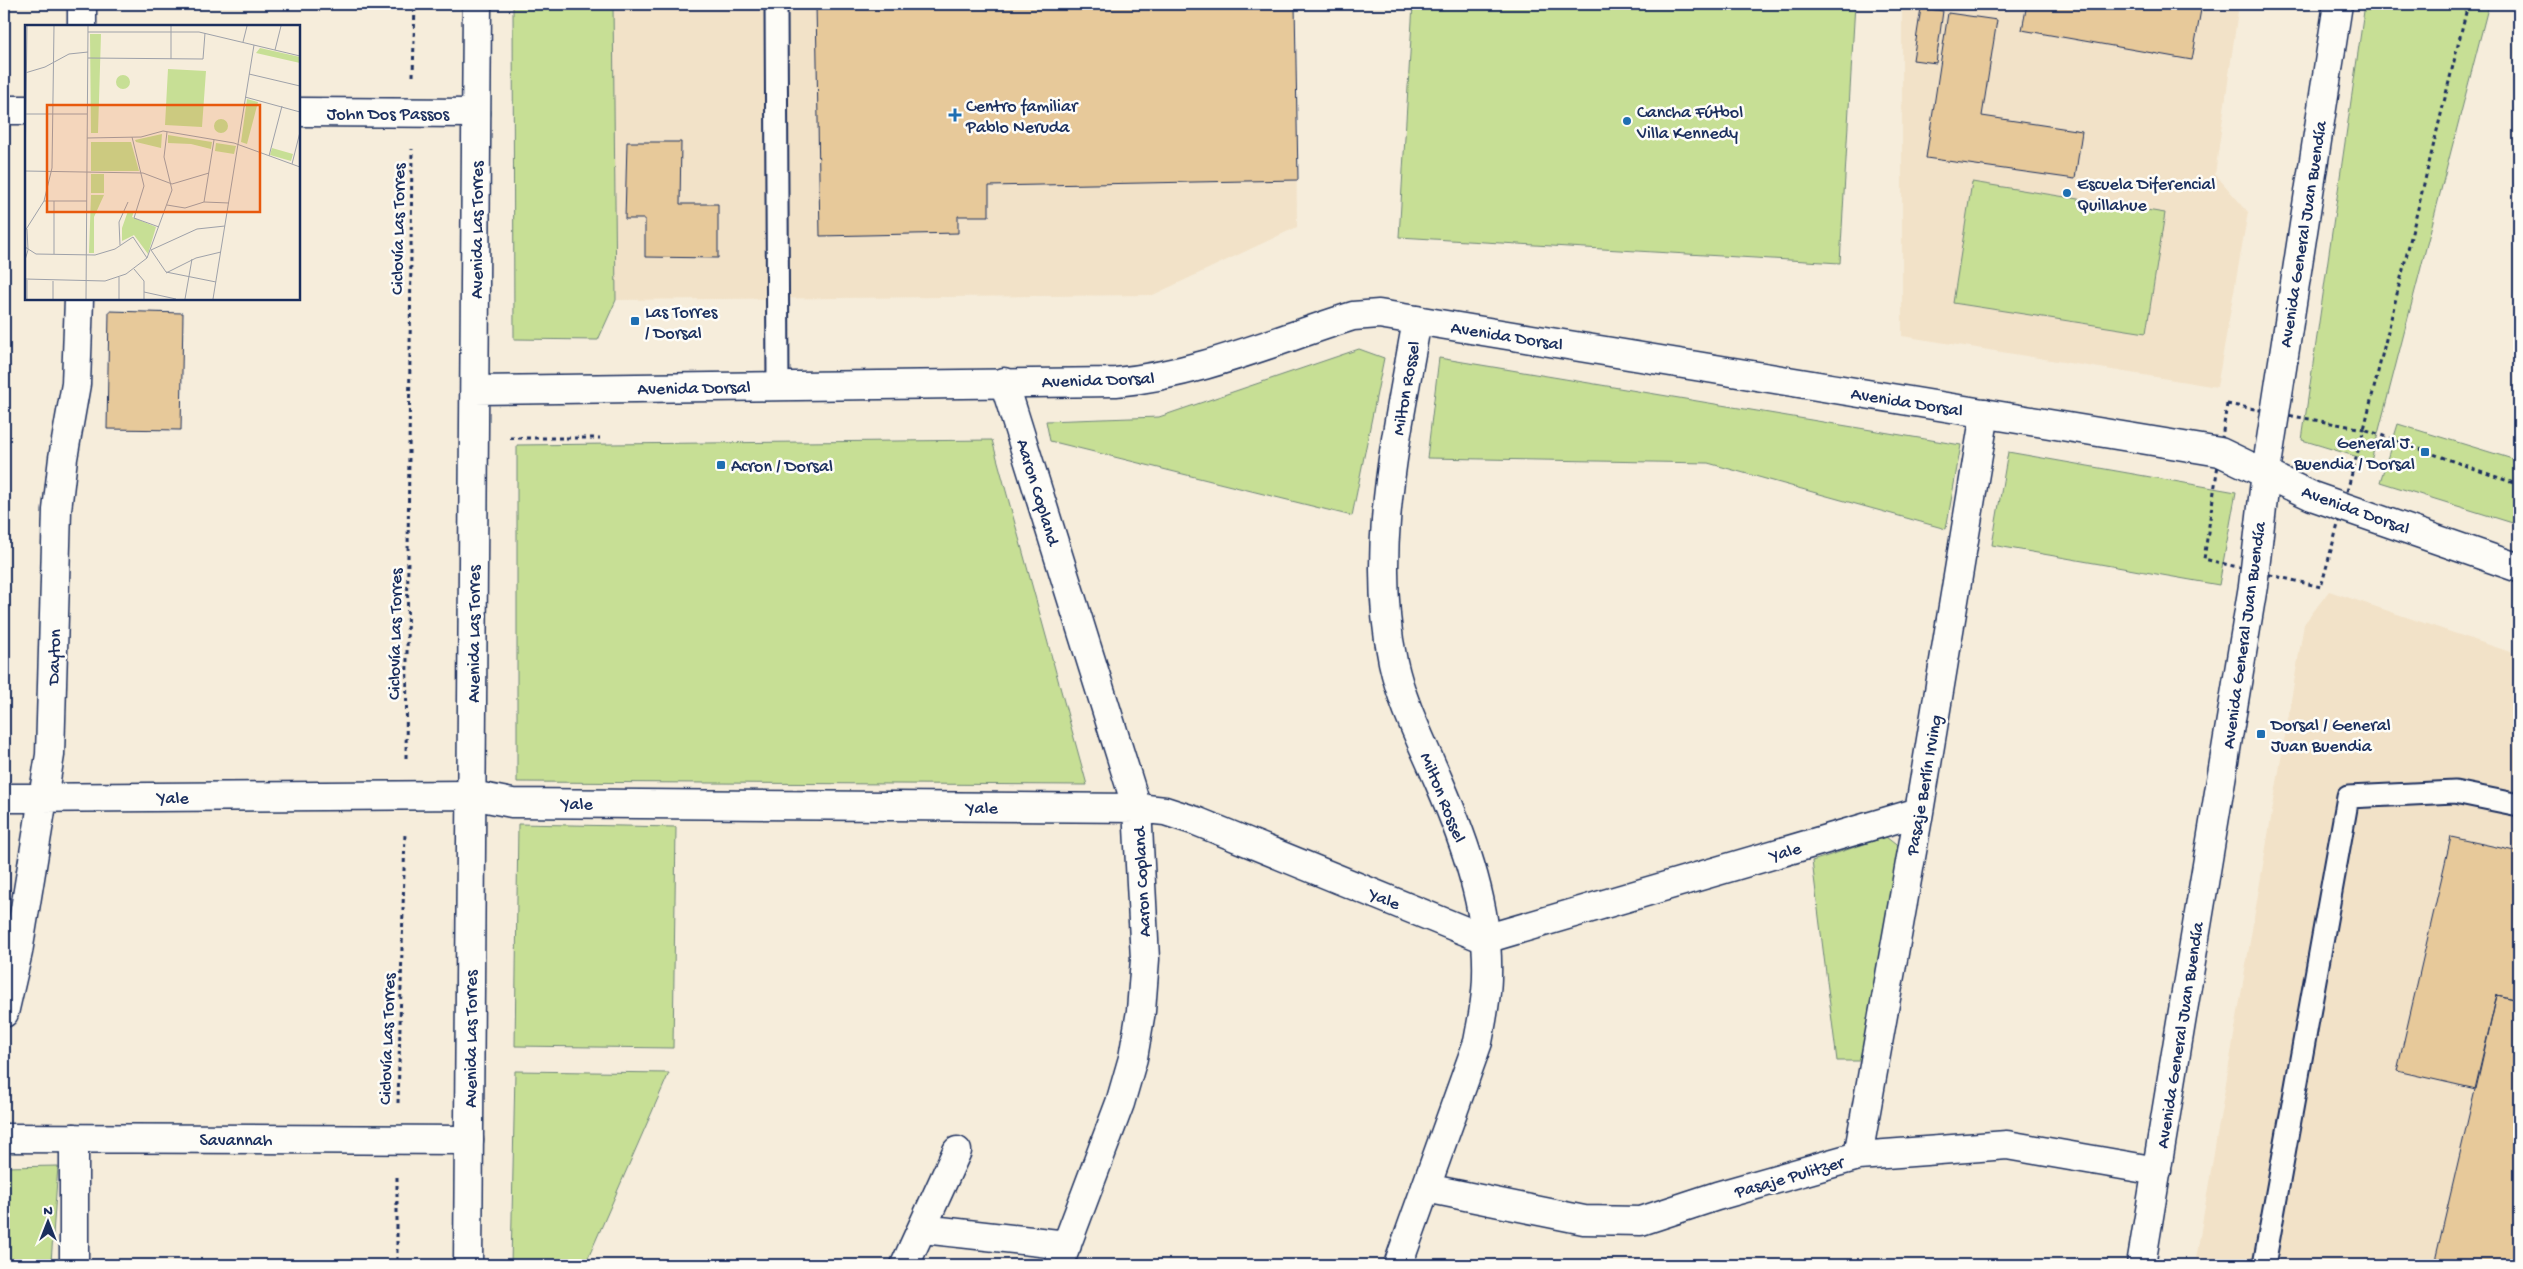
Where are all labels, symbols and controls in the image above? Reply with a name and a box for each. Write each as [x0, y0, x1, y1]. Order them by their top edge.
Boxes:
inset map [25, 25, 300, 300]
place label: Centro familiar Pablo Neruda [965, 97, 1079, 139]
place label: Cancha Fútbol Villa Kennedy [1636, 103, 1743, 145]
street label: John Dos Passos [327, 105, 451, 126]
marker: Centro familiar Pablo Neruda [948, 108, 962, 122]
marker: Cancha Fútbol Villa Kennedy [1621, 115, 1633, 127]
street label: Avenida General Juan Buendía [2276, 119, 2333, 349]
street label: Avenida Las Torres [468, 160, 489, 299]
street label: Ciclovía Las Torres [388, 162, 411, 295]
place label: Escuela Diferencial Quillahue [2077, 175, 2216, 217]
marker: Escuela Diferencial Quillahue [2061, 187, 2073, 199]
place label: Las Torres / Dorsal [645, 303, 719, 345]
marker: Las Torres / Dorsal [629, 315, 641, 327]
street label: Avenida Dorsal [1449, 318, 1564, 357]
street label: Milton Rossel [1389, 340, 1426, 437]
street label: Avenida Dorsal [1041, 369, 1155, 394]
street label: Avenida Dorsal [637, 378, 751, 401]
street label: Avenida Dorsal [1849, 384, 1964, 423]
place label: General J. Buendia / Dorsal [2293, 434, 2415, 476]
street label: Aaron Copland [1010, 437, 1063, 550]
marker: General J. Buendia / Dorsal [2419, 446, 2431, 458]
place label: Acron / Dorsal [731, 457, 833, 478]
marker: Acron / Dorsal [715, 459, 727, 471]
street label: Avenida Dorsal [2298, 482, 2412, 541]
street label: Avenida General Juan Buendía [2219, 520, 2272, 750]
street label: Avenida Las Torres [465, 564, 486, 703]
street label: Ciclovía Las Torres [385, 567, 408, 700]
street label: Dayton [44, 628, 67, 686]
street label: Pasaje Berlín Irving [1903, 714, 1948, 858]
place label: Dorsal / General Juan Buendia [2270, 716, 2391, 758]
marker: Dorsal / General Juan Buendia [2255, 728, 2267, 740]
street label: Milton Rossel [1414, 750, 1469, 846]
street label: Yale [155, 789, 190, 810]
street label: Yale [559, 795, 594, 816]
street label: Yale [964, 799, 999, 820]
street label: Aaron Copland [1130, 825, 1157, 937]
street label: Yale [1766, 839, 1804, 868]
street label: Yale [1364, 884, 1403, 916]
street label: Avenida General Juan Buendía [2153, 920, 2210, 1150]
street label: Avenida Las Torres [462, 969, 483, 1108]
street label: Ciclovía Las Torres [376, 972, 401, 1105]
street label: Savannah [199, 1131, 273, 1152]
street label: Pasaje Pulitzer [1732, 1152, 1848, 1204]
north arrow [22, 1196, 72, 1246]
text: N [43, 1203, 53, 1220]

